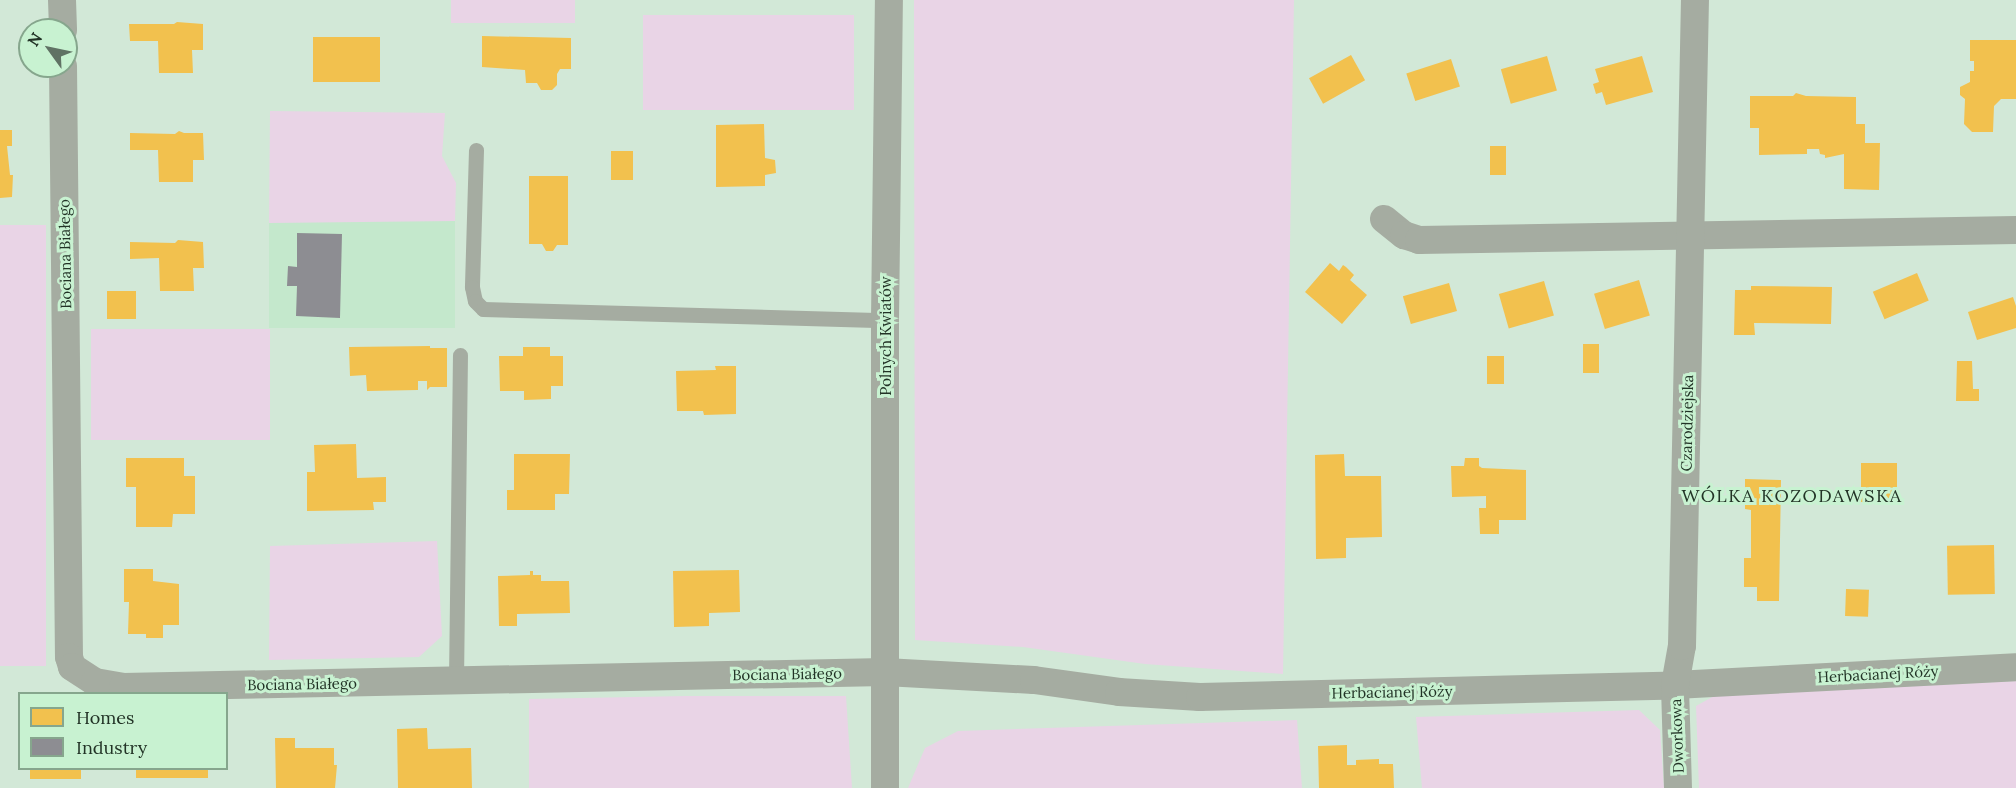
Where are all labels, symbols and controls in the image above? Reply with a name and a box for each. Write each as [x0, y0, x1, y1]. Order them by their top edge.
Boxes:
north arrow [18, 18, 78, 78]
text: N [23, 29, 46, 50]
street label: Bociana Białego [55, 199, 75, 309]
street label: Polnych Kwiatów [877, 276, 895, 396]
street label: Czarodziejska [1677, 375, 1697, 471]
district label: WÓLKA KOZODAWSKA [1682, 485, 1902, 507]
street label: Herbacianej Róży [1817, 662, 1939, 686]
street label: Bociana Białego [732, 664, 842, 684]
street label: Bociana Białego [247, 674, 357, 694]
street label: Herbacianej Róży [1331, 682, 1453, 702]
legend [18, 692, 228, 770]
street label: Dworkowa [1667, 699, 1687, 773]
text: Homes [76, 706, 134, 729]
text: Industry [76, 736, 147, 759]

